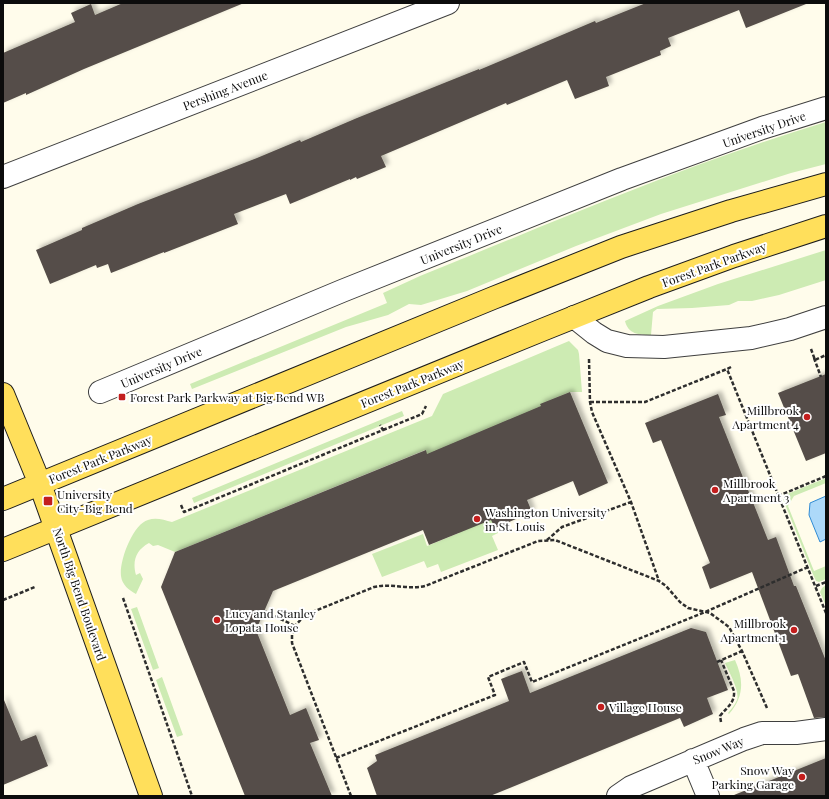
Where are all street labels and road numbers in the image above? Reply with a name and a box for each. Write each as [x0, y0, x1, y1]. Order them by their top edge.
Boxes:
street label: Pershing Avenue [180, 66, 270, 114]
street label: University Drive [720, 107, 808, 151]
street label: University Drive [418, 220, 504, 268]
street label: Forest Park Parkway [660, 238, 768, 290]
street label: University Drive [118, 343, 204, 391]
street label: Forest Park Parkway [358, 355, 466, 411]
street label: Forest Park Parkway [46, 431, 154, 487]
street label: North Big Bend Boulevard [50, 525, 110, 663]
street label: Snow Way [690, 732, 746, 768]

